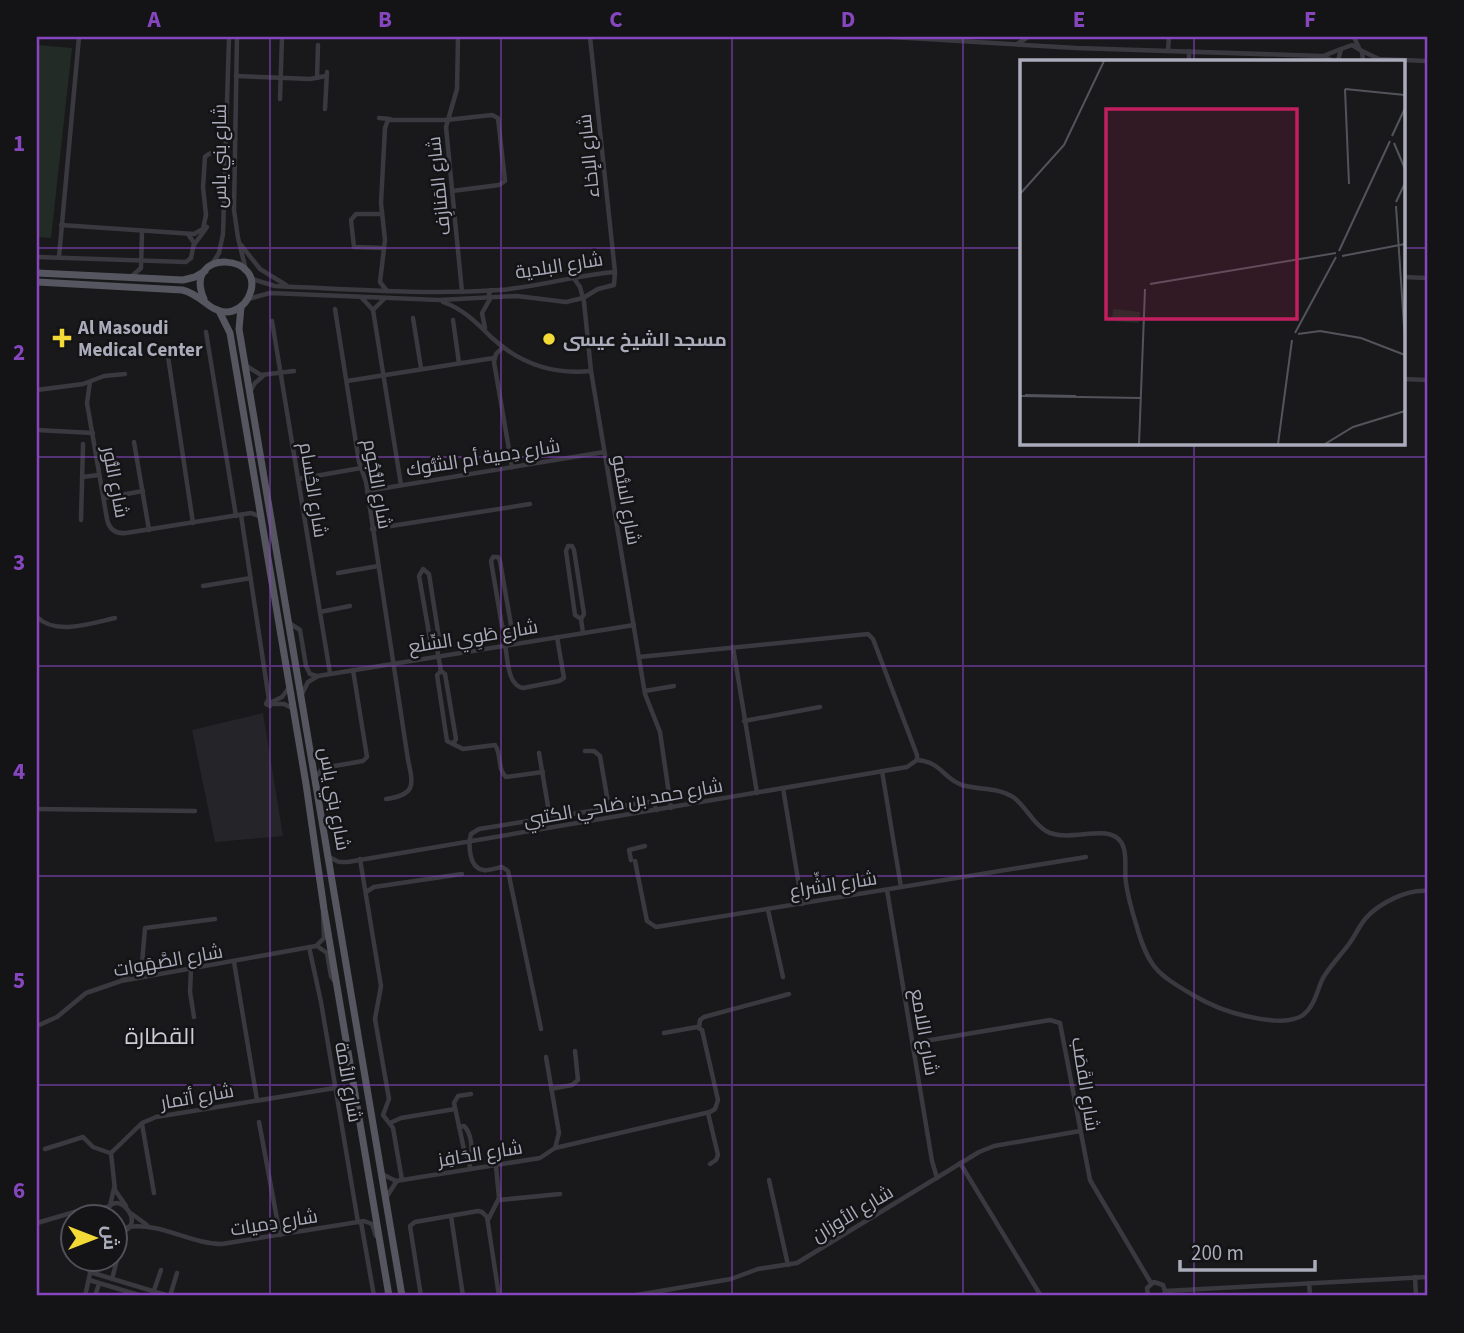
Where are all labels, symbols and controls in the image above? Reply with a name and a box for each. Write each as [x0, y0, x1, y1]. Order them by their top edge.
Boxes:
text: A [146, 3, 161, 36]
text: B [378, 3, 392, 36]
text: C [609, 3, 623, 36]
text: D [841, 3, 855, 36]
text: E [1073, 3, 1085, 36]
text: F [1304, 3, 1316, 36]
inset map [1020, 60, 1404, 444]
street label: شارع بني ياس [207, 104, 234, 208]
street label: شارع الإخاء [572, 112, 607, 199]
text: 1 [13, 127, 25, 160]
street label: شارع المَنازِف [421, 135, 458, 237]
street label: شارع البلدية [513, 246, 605, 287]
place label: Al Masoudi Medical Center [77, 315, 203, 364]
place label: مسجد الشيخ عيسى [563, 327, 727, 354]
marker: Al Masoudi Medical Center [52, 328, 72, 348]
marker: مسجد الشيخ عيسى [541, 331, 557, 347]
text: 2 [13, 336, 25, 369]
street label: شارع دِمية أم الشُّوك [404, 433, 562, 484]
street label: شارع النُّجُوم [355, 437, 398, 531]
street label: شارع الحُسام [292, 441, 333, 540]
street label: شارع النُّور [94, 443, 135, 520]
street label: شارع السُّمو [604, 453, 647, 547]
text: 3 [13, 546, 25, 579]
street label: شارع طَوِي السِّلَع [406, 614, 540, 661]
street label: شارع بني ياس [311, 746, 356, 853]
text: 4 [13, 755, 25, 788]
street label: شارع حمد بن ضاحي الكتبي [521, 773, 725, 834]
street label: شارع الشِّراع [787, 862, 879, 906]
street label: شارع الصَّهَوات [111, 939, 225, 984]
text: 5 [13, 964, 25, 997]
street label: شارع اللامع [903, 987, 944, 1078]
district label: القطارة [125, 1020, 195, 1053]
street label: شارع القَصَب [1064, 1035, 1105, 1133]
street label: شارع الأمة [327, 1040, 368, 1125]
street label: شارع أتمار [157, 1078, 236, 1117]
street label: شارع الحَافِز [435, 1134, 524, 1175]
text: 6 [13, 1174, 25, 1207]
street label: شارع الأوزان [807, 1179, 899, 1249]
street label: شارع دِميات [229, 1203, 320, 1244]
north arrow [60, 1204, 130, 1274]
text: ش [96, 1226, 123, 1250]
scale bar [1180, 1228, 1315, 1272]
text: 200 m [1191, 1238, 1244, 1268]

